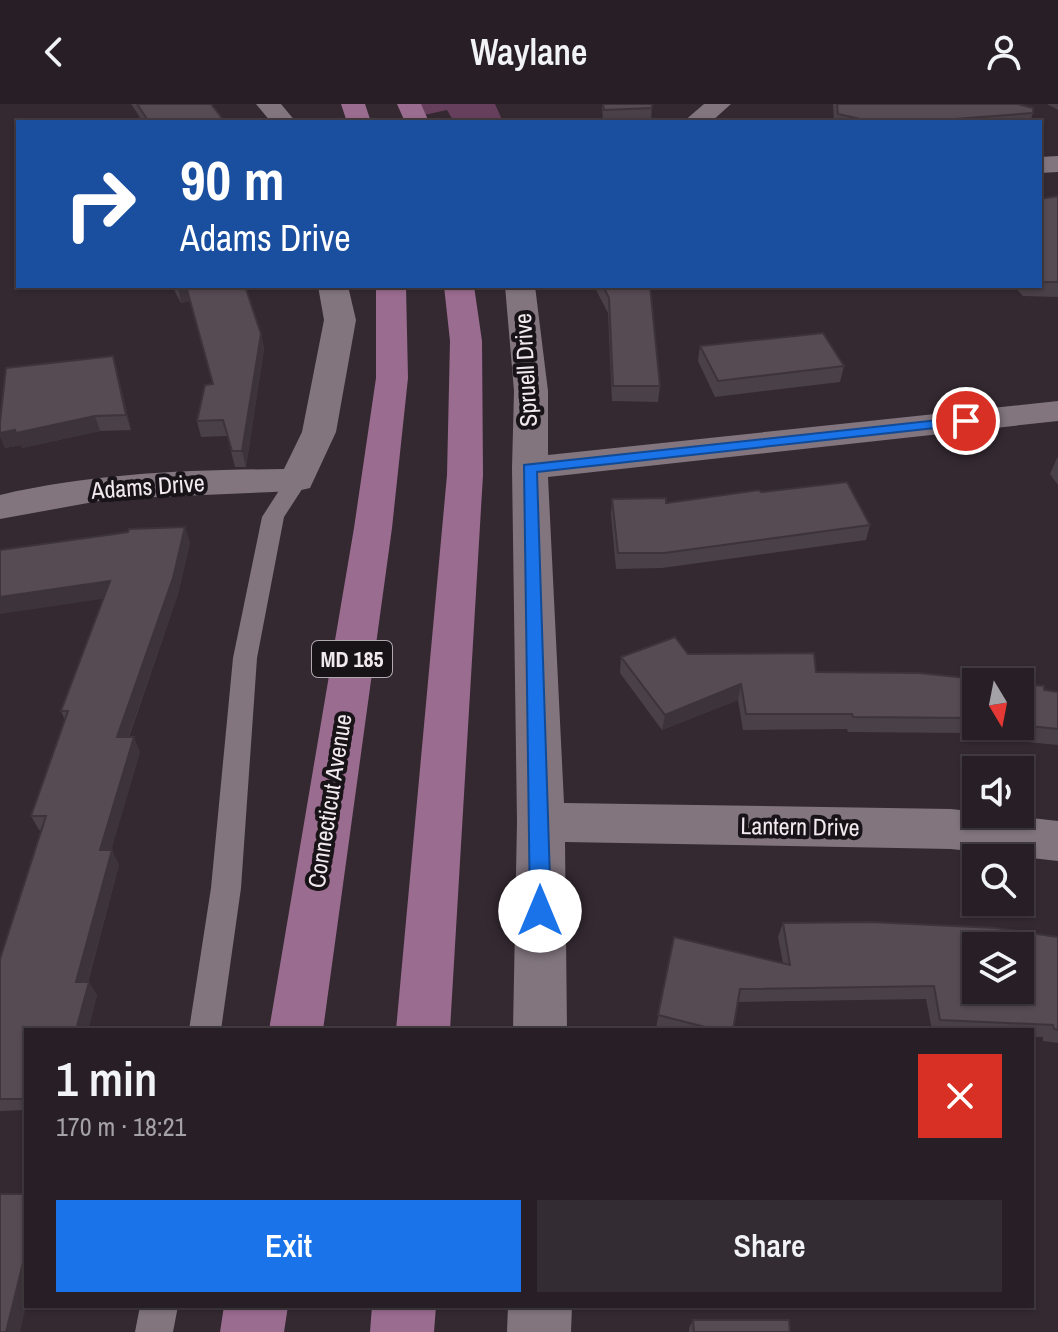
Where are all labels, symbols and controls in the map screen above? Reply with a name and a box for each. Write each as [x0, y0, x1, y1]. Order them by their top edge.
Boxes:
text: Waylane [470, 28, 588, 76]
icon: back [32, 30, 76, 74]
icon: person [982, 30, 1026, 74]
text: 90 m [180, 142, 285, 217]
icon: right [48, 152, 152, 256]
text: Adams Drive [180, 214, 351, 262]
street label: Spruell Drive [506, 312, 544, 428]
pin [932, 387, 1000, 455]
icon: arrive [944, 399, 988, 443]
street label: Adams Drive [89, 466, 206, 506]
road number: MD 185 [312, 641, 392, 677]
north arrow [962, 668, 1034, 740]
map controls [962, 668, 1034, 1004]
street label: Connecticut Avenue [299, 712, 359, 890]
button: sound [962, 756, 1034, 828]
street label: Lantern Drive [740, 809, 860, 843]
button: search [962, 844, 1034, 916]
position arrow [498, 869, 582, 953]
button: layers [962, 932, 1034, 1004]
text: 1 min [56, 1046, 157, 1111]
button: close [918, 1054, 1002, 1138]
text: 170 m · 18:21 [56, 1109, 186, 1144]
button: Exit [56, 1200, 521, 1292]
button: Share [537, 1200, 1002, 1292]

